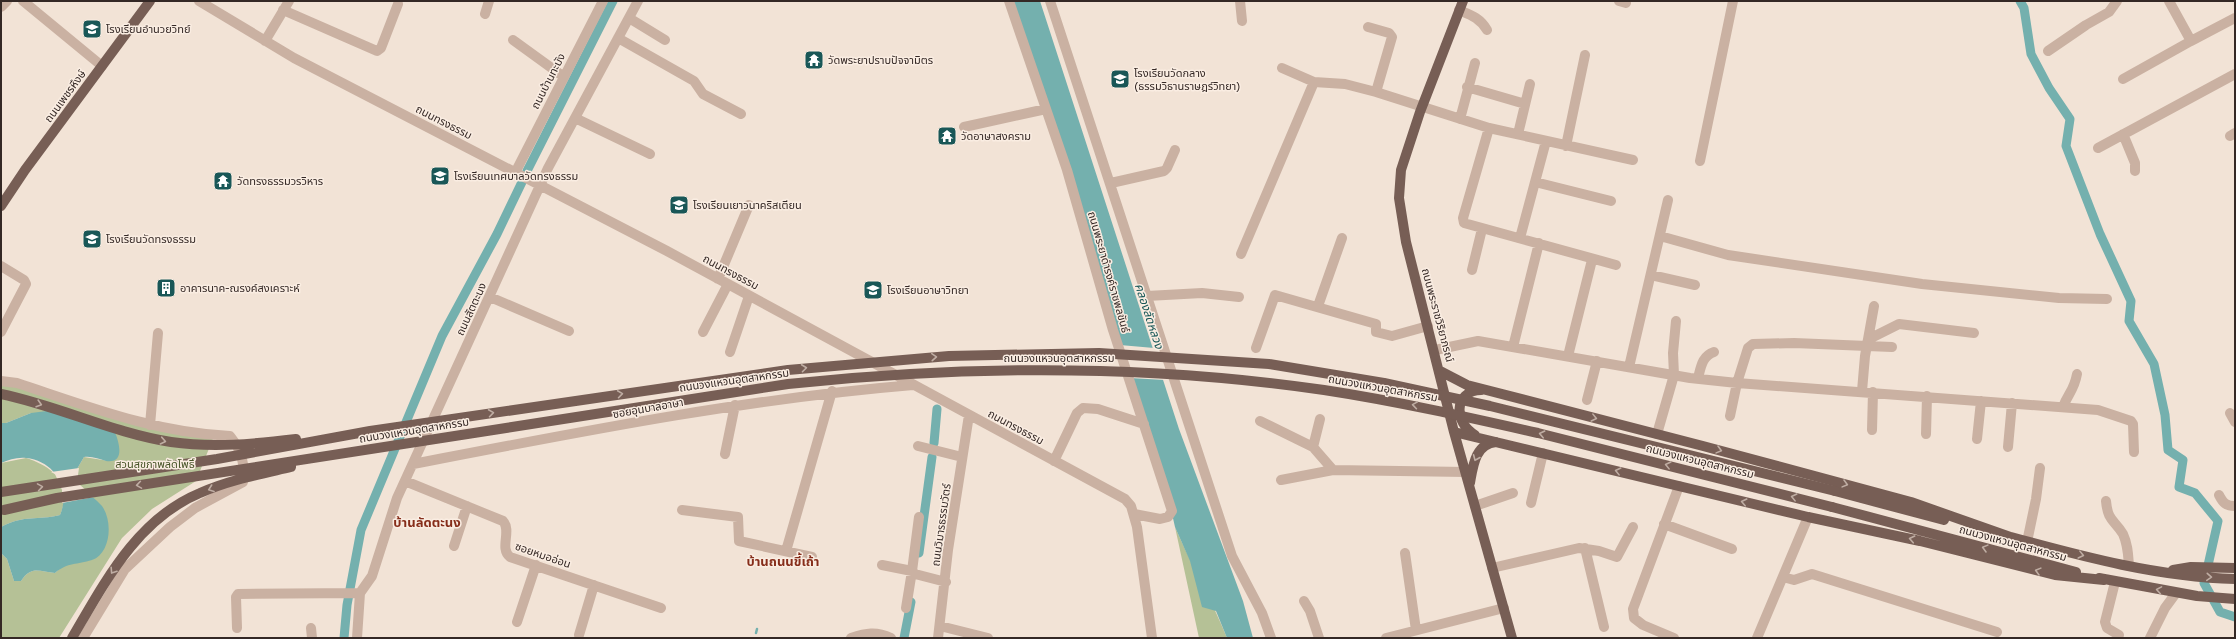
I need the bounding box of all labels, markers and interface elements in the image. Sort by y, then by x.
school or university icon: โรงเรียนอำนวยวิทย์ [81,18,103,40]
place label: โรงเรียนอำนวยวิทย์ [106,22,191,35]
temple icon: วัดพระยาปราบปัจจามิตร [803,49,825,71]
street label: ถนนบ้านทะมัง [528,51,567,111]
place label: วัดพระยาปราบปัจจามิตร [828,53,933,66]
place label: โรงเรียนวัดกลาง (ธรรมวิธานราษฎร์วิทยา) [1134,66,1240,92]
street label: ถนนเพชรหึงษ์ [41,67,88,124]
school or university icon: โรงเรียนวัดกลาง (ธรรมวิธานราษฎร์วิทยา) [1109,68,1131,90]
street label: ถนนทรงธรรม [414,102,475,141]
temple icon: วัดอาษาสงคราม [936,125,958,147]
place label: วัดอาษาสงคราม [961,129,1031,142]
school or university icon: โรงเรียนเทศบาลวัดทรงธรรม [429,165,451,187]
place label: โรงเรียนเทศบาลวัดทรงธรรม [454,169,578,182]
temple icon: วัดทรงธรรมวรวิหาร [212,170,234,192]
place label: วัดทรงธรรมวรวิหาร [237,174,323,187]
school or university icon: โรงเรียนเยาวนาคริสเตียน [668,194,690,216]
place label: โรงเรียนเยาวนาคริสเตียน [693,198,802,211]
street label: ถนนพระยาดำรงค์ราชพลขันธ์ [1086,210,1133,334]
school or university icon: โรงเรียนวัดทรงธรรม [81,228,103,250]
place label: โรงเรียนวัดทรงธรรม [106,232,196,245]
street label: ถนนทรงธรรม [701,251,761,292]
street label: ถนนพระราชวิริยาภรณ์ [1420,267,1457,363]
building icon: อาคารนาค-ณรงค์สงเคราะห์ [155,277,177,299]
school or university icon: โรงเรียนอาษาวิทยา [862,279,884,301]
street label: ถนนสัตตะนง [453,280,488,337]
place label: อาคารนาค-ณรงค์สงเคราะห์ [180,281,300,294]
water label: คลองลัดหลวง [1132,281,1167,351]
place label: โรงเรียนอาษาวิทยา [887,283,969,296]
street label: ถนนวงแหวนอุตสาหกรรม [1004,351,1114,365]
one-way arrow [931,353,937,362]
one-way arrow [801,364,807,373]
street label: ถนนวงแหวนอุตสาหกรรม [678,365,790,395]
street label: ถนนวงแหวนอุตสาหกรรม [1327,371,1439,405]
one-way arrow [617,390,623,399]
street label: ซอยอุนบาลอาษา [611,395,685,421]
one-way arrow [35,399,42,408]
one-way arrow [1412,402,1419,410]
street label: ถนนทรงธรรม [986,406,1046,447]
one-way arrow [488,409,494,418]
one-way arrow [1590,413,1597,421]
street label: ถนนวงแหวนอุตสาหกรรม [358,414,470,446]
one-way arrow [1539,431,1545,439]
one-way arrow [160,436,167,444]
street label: ถนนวงแหวนอุตสาหกรรม [1645,441,1755,481]
one-way arrow [1716,445,1723,454]
one-way arrow [1473,454,1481,461]
park label: สวนสุขภาพลัดโพธิ์ [115,457,195,471]
one-way arrow [1665,462,1672,470]
one-way arrow [1615,467,1622,476]
one-way arrow [1841,479,1848,488]
one-way arrow [136,480,142,489]
street label: ถนนวิมารธรรมวัตร์ [928,482,953,567]
one-way arrow [37,484,43,492]
one-way arrow [208,484,215,492]
one-way arrow [1791,493,1798,502]
one-way arrow [1741,498,1747,506]
district label: บ้านลัดตะนง [393,514,461,530]
street label: ถนนวงแหวนอุตสาหกรรม [1958,522,2068,564]
one-way arrow [1909,536,1915,544]
street label: ซอยหมออ่อน [514,539,573,570]
one-way arrow [1982,544,1989,552]
one-way arrow [2078,551,2085,559]
district label: บ้านถนนขี้เถ้า [746,552,820,569]
one-way arrow [111,566,118,573]
one-way arrow [2035,567,2042,576]
one-way arrow [2206,573,2212,582]
one-way arrow [2156,586,2162,594]

